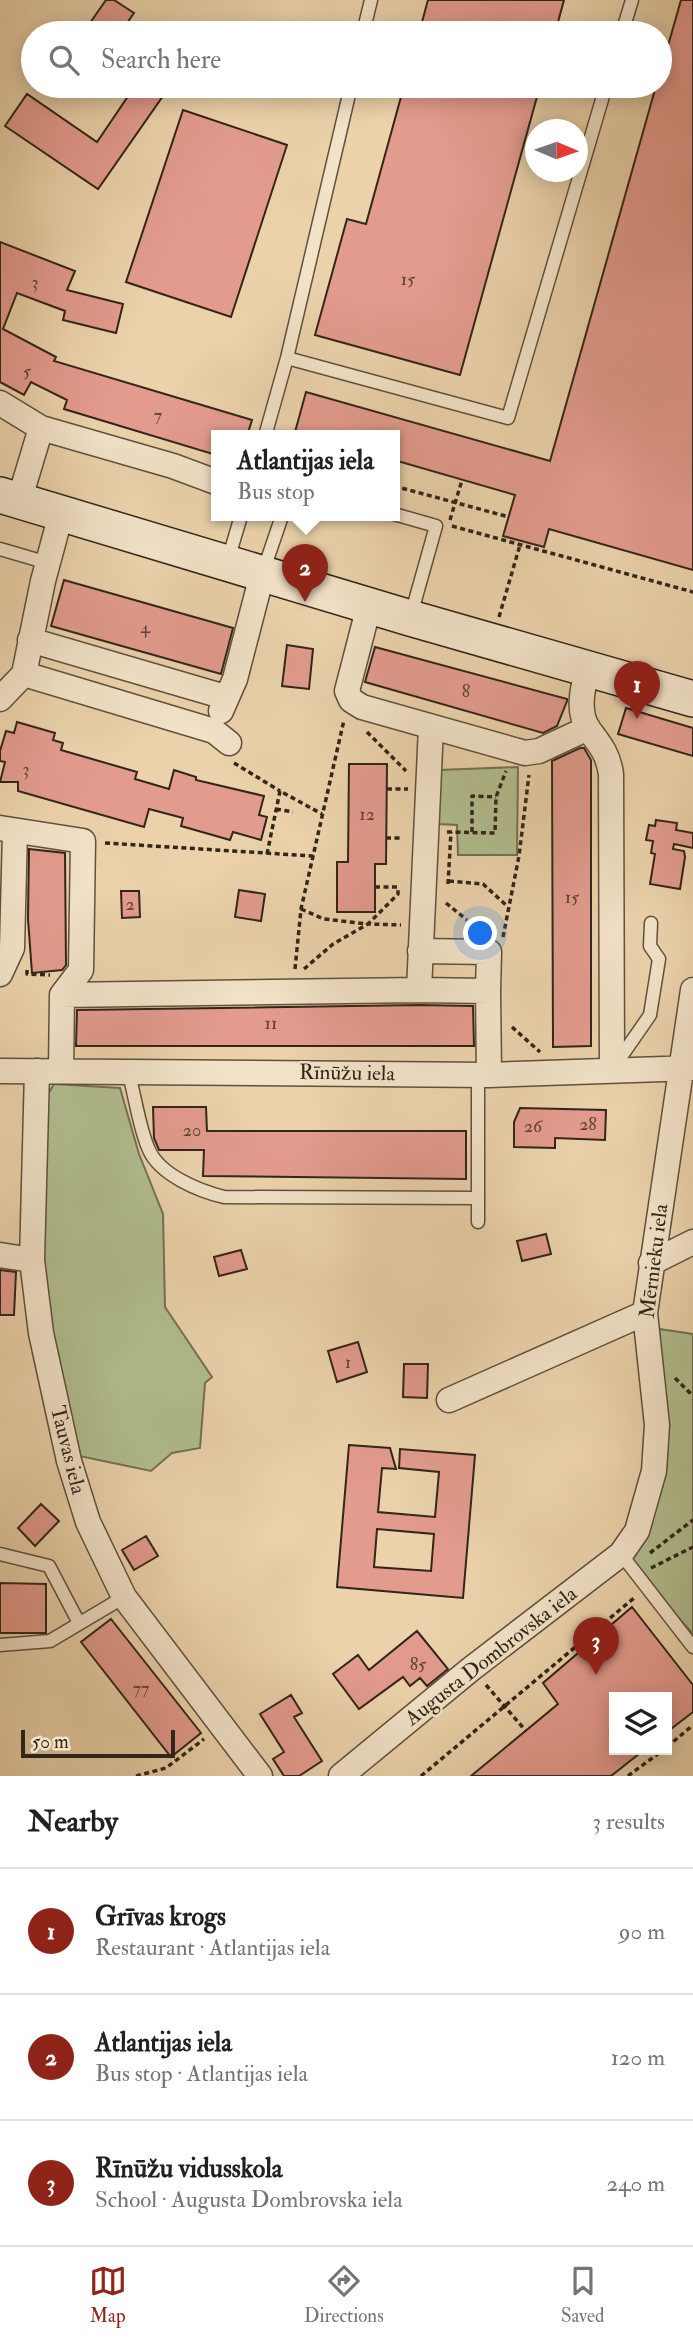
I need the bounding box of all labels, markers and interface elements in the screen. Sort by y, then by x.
search box [21,21,672,98]
icon: search [45,41,83,79]
text: Search here [101,44,221,76]
north arrow [525,119,588,182]
house number: 15 [401,268,415,291]
house number: 3 [32,271,38,294]
house number: 5 [23,360,31,383]
house number: 7 [154,404,162,427]
popup [211,430,400,521]
text: Atlantijas iela [237,445,374,477]
text: Bus stop [237,477,315,506]
pin: 2 [282,544,328,602]
house number: 4 [140,616,151,639]
pin: 1 [614,661,660,719]
house number: 8 [462,680,470,703]
house number: 3 [23,758,29,781]
house number: 12 [359,803,375,826]
house number: 15 [565,886,579,909]
house number: 2 [125,893,135,916]
your location [463,916,497,950]
house number: 11 [265,1012,277,1035]
street label: Rīnūžu iela [299,1059,396,1087]
house number: 28 [579,1113,597,1136]
house number: 26 [524,1115,543,1138]
house number: 20 [183,1119,201,1142]
street label: Mērnieku iela [634,1202,674,1320]
house number: 1 [345,1351,351,1374]
street label: Tauvas iela [44,1403,92,1497]
street label: Augusta Dombrovska iela [399,1580,583,1732]
pin: 3 [573,1617,619,1675]
house number: 85 [410,1653,426,1676]
house number: 77 [133,1677,149,1700]
map controls [609,1692,672,1755]
button: layers [609,1692,672,1755]
scale bar [21,1727,175,1759]
text: 50 m [32,1730,69,1754]
text: Nearby [28,1803,118,1840]
text: 3 results [592,1807,665,1836]
text: Grīvas krogs [95,1901,226,1933]
text: 1 [47,1917,55,1946]
text: 90 m [619,1917,665,1946]
text: Restaurant · Atlantijas iela [95,1933,330,1962]
text: Atlantijas iela [95,2027,232,2059]
text: 2 [45,2043,57,2072]
text: 120 m [611,2043,665,2072]
text: Bus stop · Atlantijas iela [95,2059,308,2088]
text: Rīnūžu vidusskola [95,2153,283,2185]
text: 3 [47,2169,55,2198]
text: 240 m [606,2169,665,2198]
text: School · Augusta Dombrovska iela [95,2185,403,2214]
tab: Map [89,2262,127,2328]
tab: Directions [304,2262,384,2328]
tab: Saved [561,2262,604,2328]

